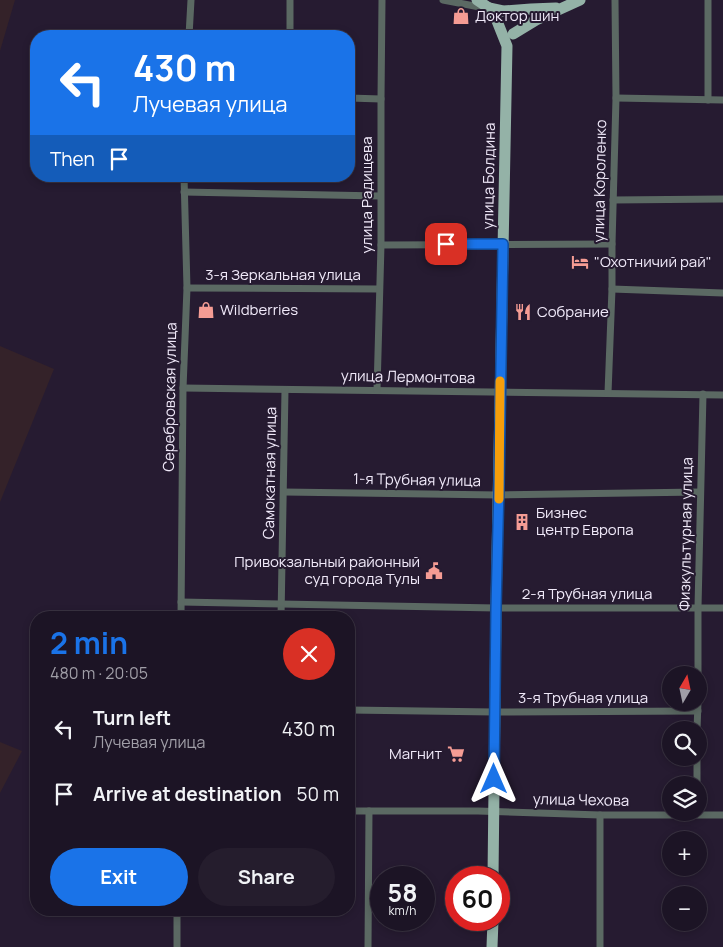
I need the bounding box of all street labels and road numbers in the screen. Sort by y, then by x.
street label: улица Короленко [588,119,611,243]
street label: улица Болдина [477,122,500,229]
street label: улица Радищева [356,137,377,253]
street label: 3-я Зеркальная улица [205,264,361,285]
street label: Серебровская улица [158,322,181,472]
street label: улица Лермонтова [341,365,475,388]
street label: Самокатная улица [258,407,281,539]
street label: Физкультурная улица [674,457,697,611]
street label: 1-я Трубная улица [353,468,481,491]
street label: 2-я Трубная улица [522,583,652,604]
street label: 3-я Трубная улица [518,687,648,708]
street label: улица Чехова [533,788,629,811]

